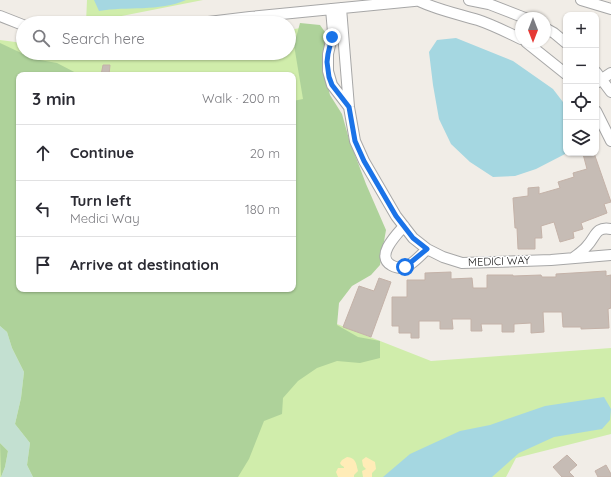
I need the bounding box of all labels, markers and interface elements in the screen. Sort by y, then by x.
north arrow [515,12,551,48]
map controls [563,12,599,156]
button: + [563,12,599,48]
search box [16,16,296,60]
icon: search [30,27,52,49]
route end [323,28,341,46]
text: Search here [62,29,145,48]
button: − [563,48,599,84]
button: locate [563,84,599,120]
text: 3 min [32,88,76,109]
text: Walk · 200 m [202,90,280,106]
button: layers [563,120,599,156]
icon: ahead [32,142,54,164]
text: Continue [70,143,134,162]
text: 20 m [250,145,280,161]
text: Turn left [70,191,132,210]
icon: left [32,198,54,220]
text: 180 m [245,201,280,217]
text: Medici Way [70,210,140,226]
street label: MEDICI WAY [468,253,530,269]
icon: arrive [32,254,54,276]
text: Arrive at destination [70,255,219,274]
route start [396,258,414,276]

